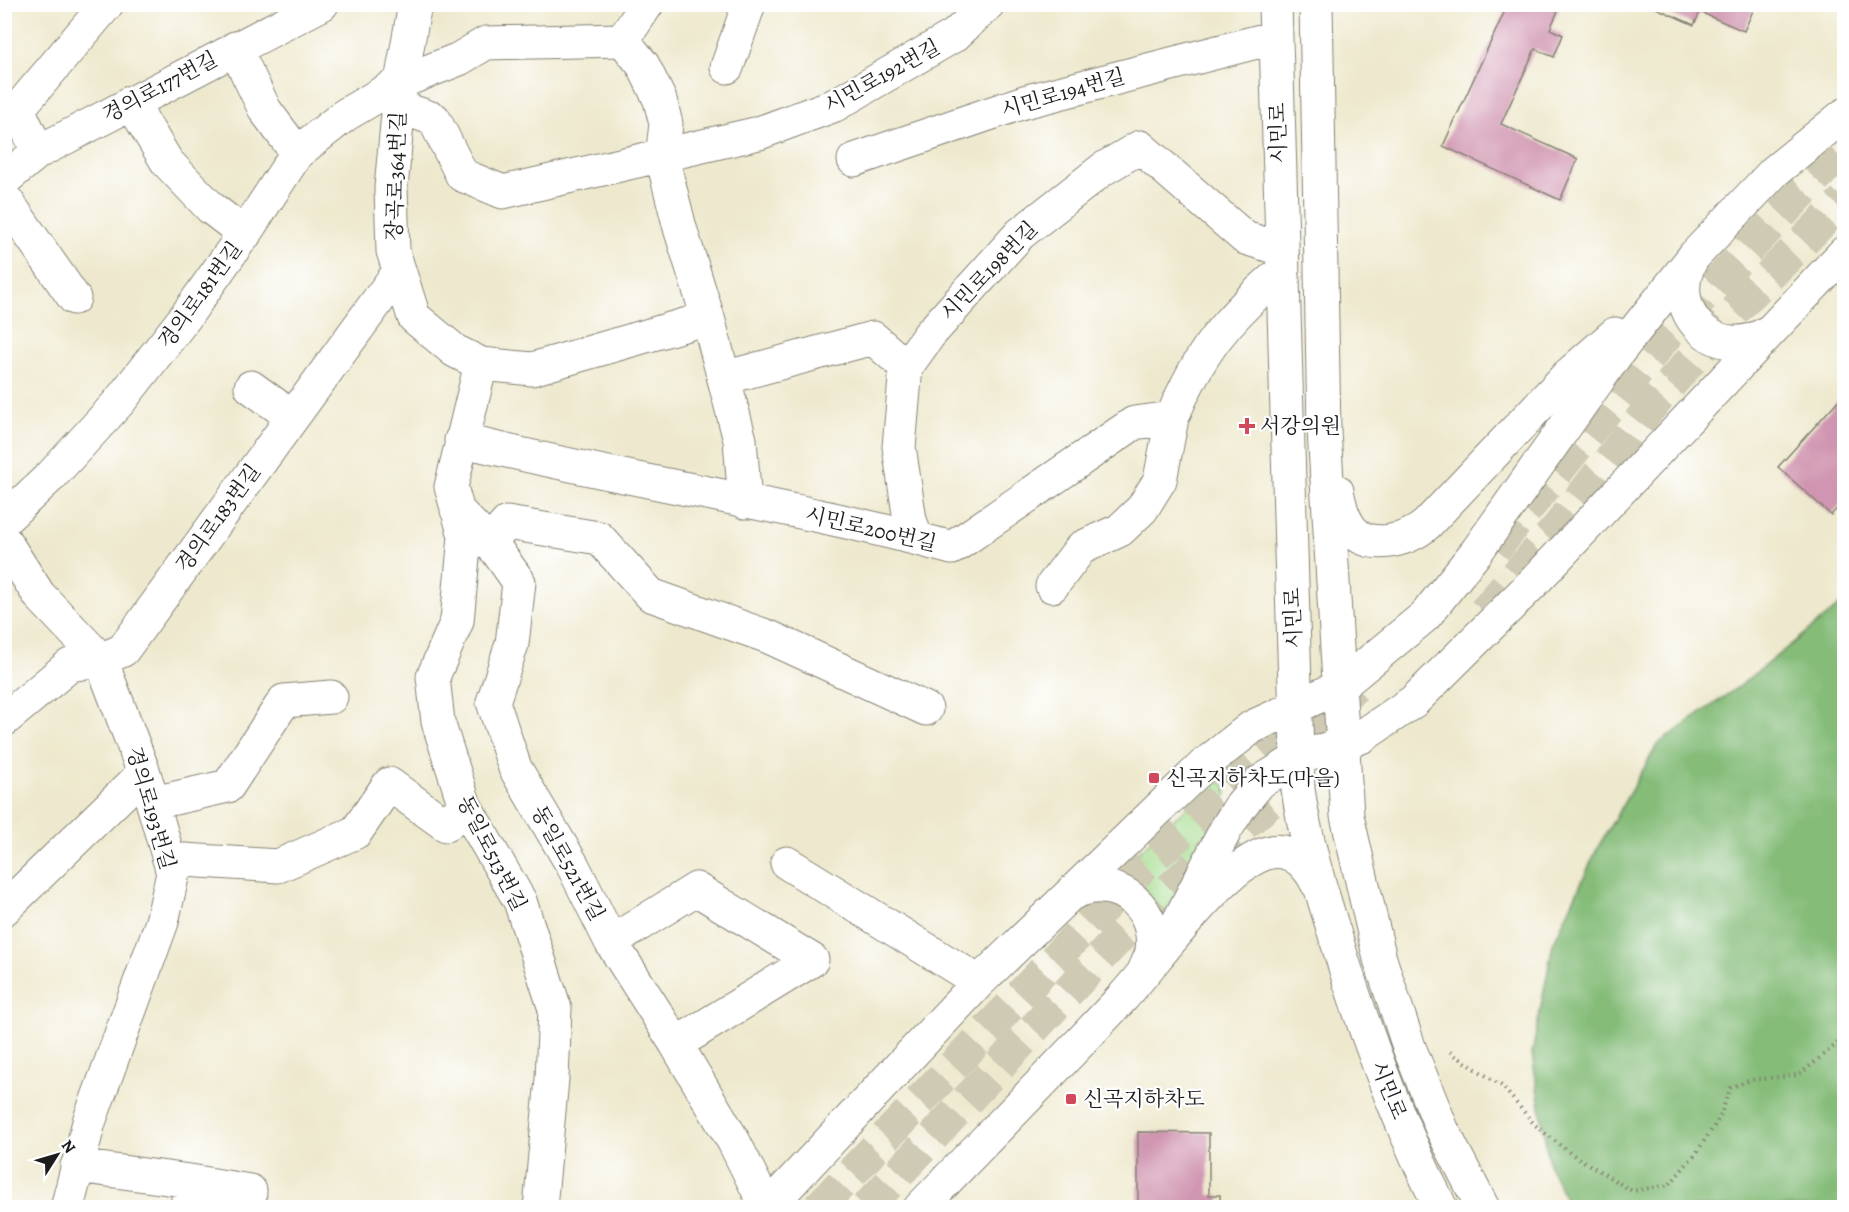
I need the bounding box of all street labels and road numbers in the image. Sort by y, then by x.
street label: 시민로192번길 [819,33,945,119]
street label: 경의로177번길 [98,45,222,129]
street label: 시민로194번길 [998,62,1128,124]
street label: 시민로 [1263,102,1293,164]
street label: 장곡로364번길 [380,111,412,241]
street label: 시민로198번길 [934,215,1044,327]
street label: 경의로181번길 [152,236,248,354]
street label: 경의로183번길 [169,458,267,578]
street label: 시민로200번길 [803,500,939,558]
street label: 시민로 [1278,587,1308,649]
street label: 경의로193번길 [120,743,182,873]
street label: 동일로513번길 [451,790,533,916]
street label: 동일로521번길 [525,800,611,926]
street label: 시민로 [1365,1057,1413,1123]

